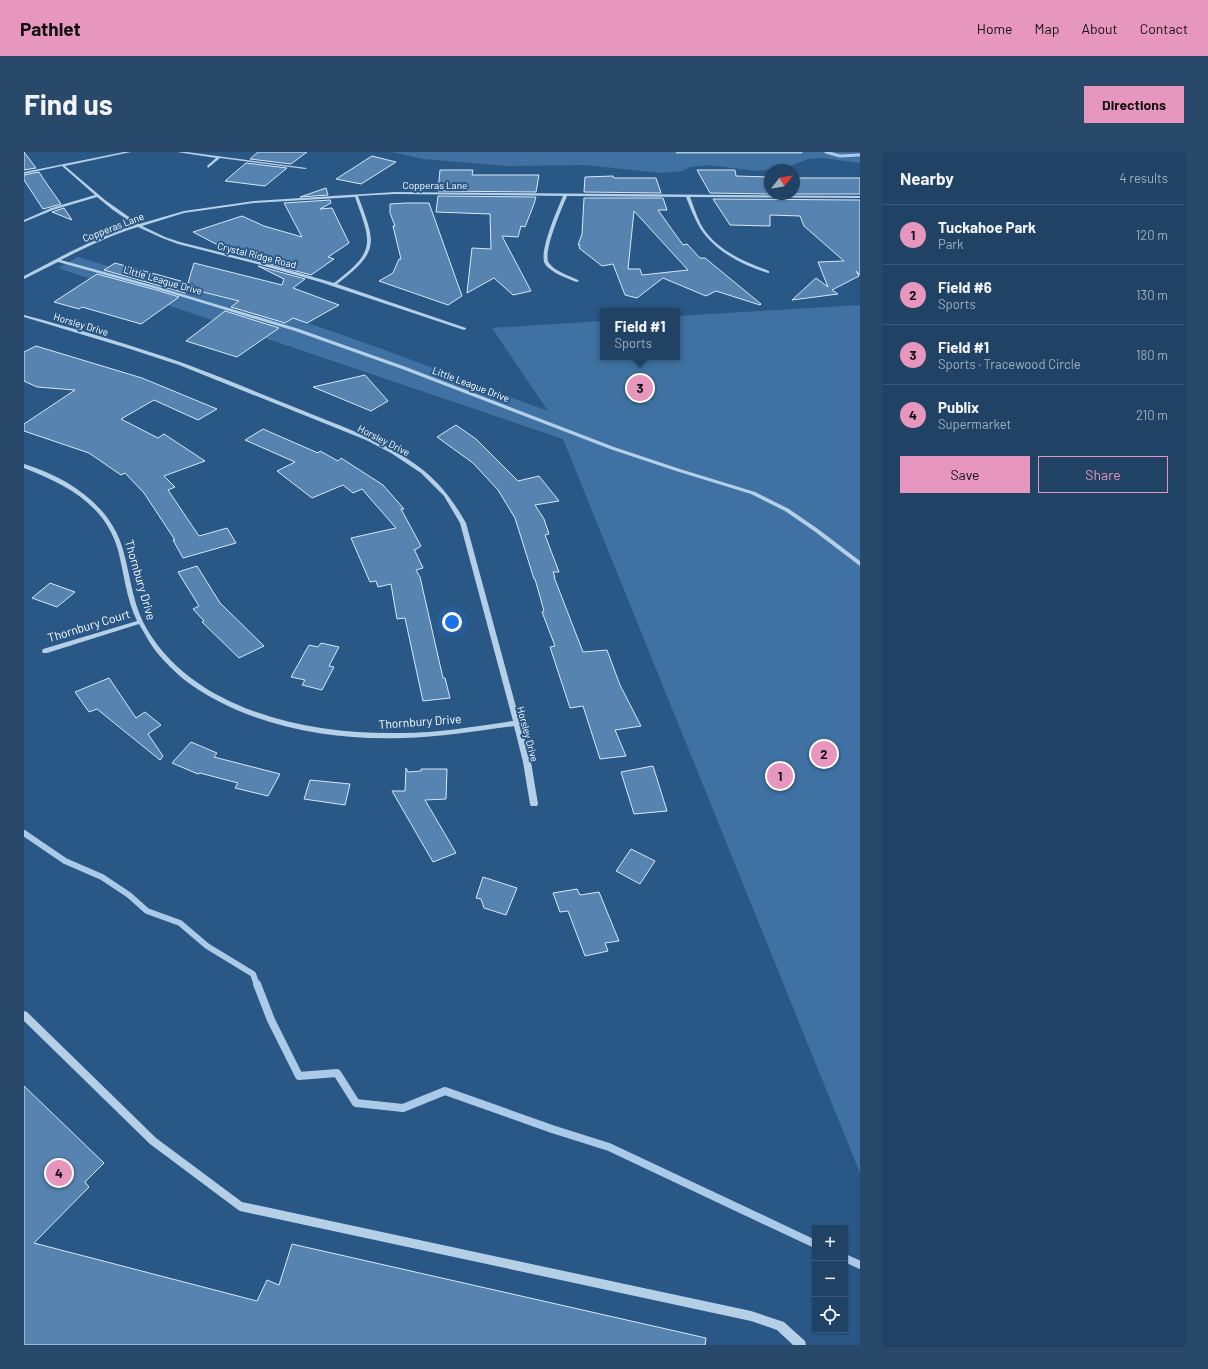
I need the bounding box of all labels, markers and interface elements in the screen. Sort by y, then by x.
text: Pathlet [20,17,81,40]
text: Home [977,20,1013,37]
text: Map [1035,20,1059,37]
text: About [1081,20,1118,37]
text: Contact [1140,20,1188,37]
button: Directions [1084,86,1184,123]
text: Find us [24,87,113,121]
north arrow [764,164,800,200]
text: Nearby [900,168,954,188]
text: 4 results [1120,170,1168,186]
street label: Copperas Lane [403,179,467,191]
street label: Copperas Lane [81,210,145,244]
text: Tuckahoe Park [938,218,1036,236]
text: 1 [911,227,915,243]
text: 120 m [1136,227,1168,243]
text: Park [938,236,964,252]
street label: Crystal Ridge Road [216,239,298,271]
street label: Little League Drive [122,263,204,297]
text: Field #6 [938,278,992,296]
text: 2 [909,287,917,303]
text: 130 m [1136,287,1168,303]
text: Sports [938,296,976,312]
popup [600,308,680,360]
street label: Horsley Drive [52,310,110,338]
text: Field #1 [614,317,666,335]
text: Sports [614,335,652,351]
text: Field #1 [938,338,989,356]
text: 3 [909,347,917,363]
text: 180 m [1136,347,1168,363]
text: Sports · Tracewood Circle [938,356,1081,372]
street label: Little League Drive [431,364,511,404]
pin: 3 [627,373,653,403]
text: Publix [938,398,979,416]
text: 4 [909,407,917,423]
text: 210 m [1136,407,1168,423]
text: Supermarket [938,416,1011,432]
street label: Horsley Drive [356,422,412,458]
button: Save [900,456,1030,493]
button: Share [1038,456,1168,493]
street label: Thornbury Drive [123,538,159,622]
street label: Thornbury Court [46,606,132,644]
your location [442,612,462,632]
street label: Horsley Drive [515,705,541,763]
street label: Thornbury Drive [378,711,462,731]
pin: 2 [811,739,837,769]
pin: 1 [767,761,793,791]
pin: 4 [46,1158,72,1188]
map controls [812,1225,848,1333]
button: + [812,1225,848,1261]
button: − [812,1261,848,1297]
button: locate [812,1297,848,1333]

